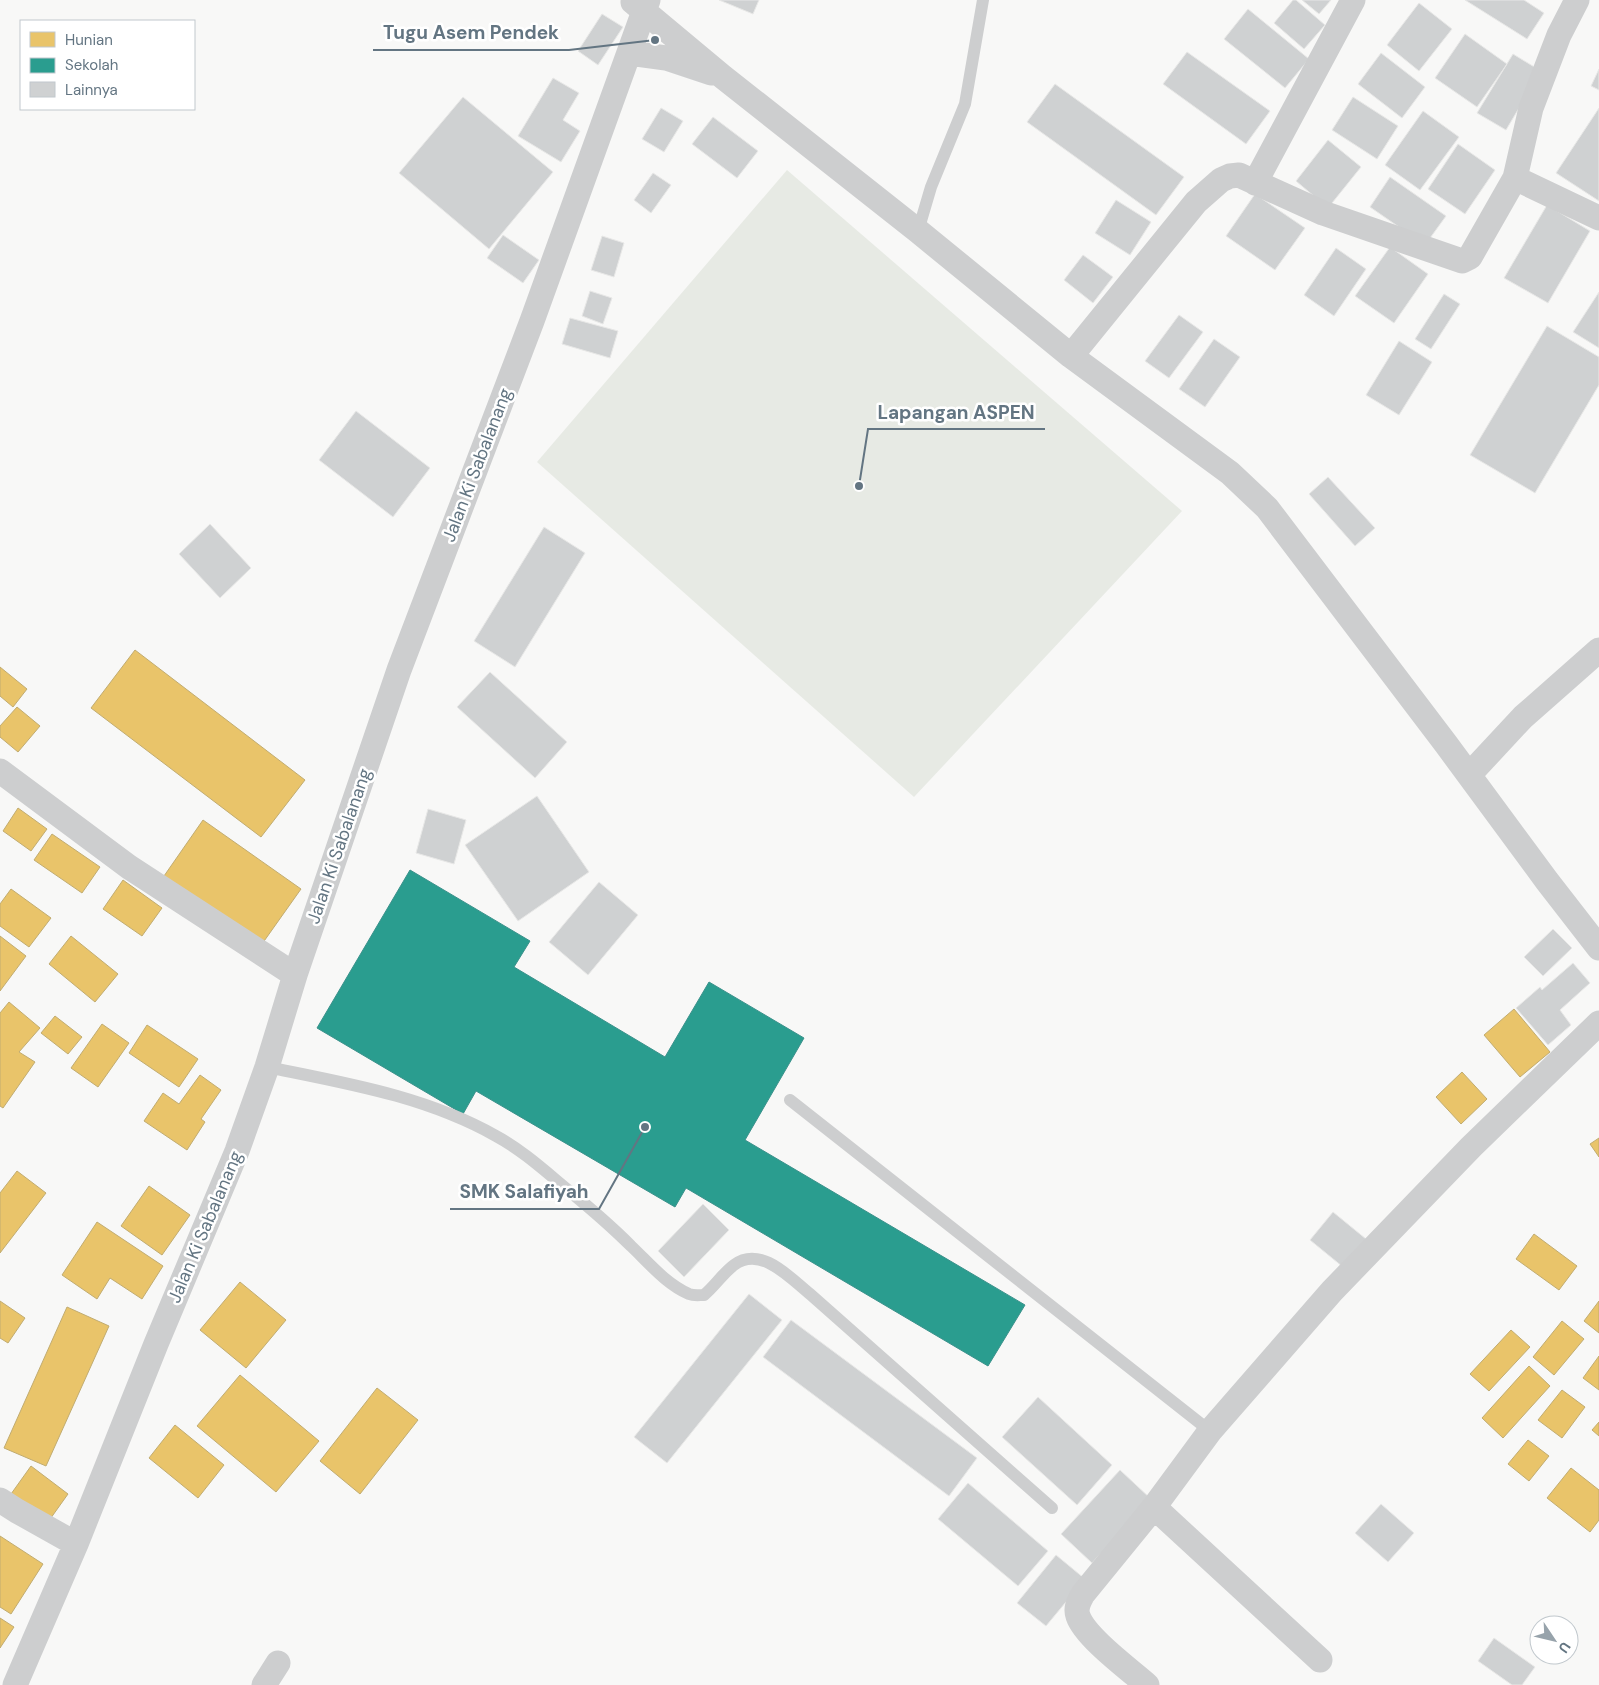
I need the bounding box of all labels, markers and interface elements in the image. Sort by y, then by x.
callout: Tugu Asem Pendek [373,16,569,50]
legend [20,20,195,110]
text: Tugu Asem Pendek [383,20,559,45]
text: Hunian [65,30,113,50]
text: Sekolah [65,55,118,75]
text: Lainnya [65,80,118,100]
street label: Jalan Ki Sabalanang [437,385,517,545]
callout: Lapangan ASPEN [868,395,1045,429]
text: Lapangan ASPEN [877,400,1035,425]
street label: Jalan Ki Sabalanang [301,765,377,927]
street label: Jalan Ki Sabalanang [162,1147,248,1307]
callout: SMK Salafiyah [450,1175,599,1209]
text: SMK Salafiyah [459,1179,589,1204]
north arrow [1529,1615,1579,1665]
text: U [1555,1638,1575,1657]

